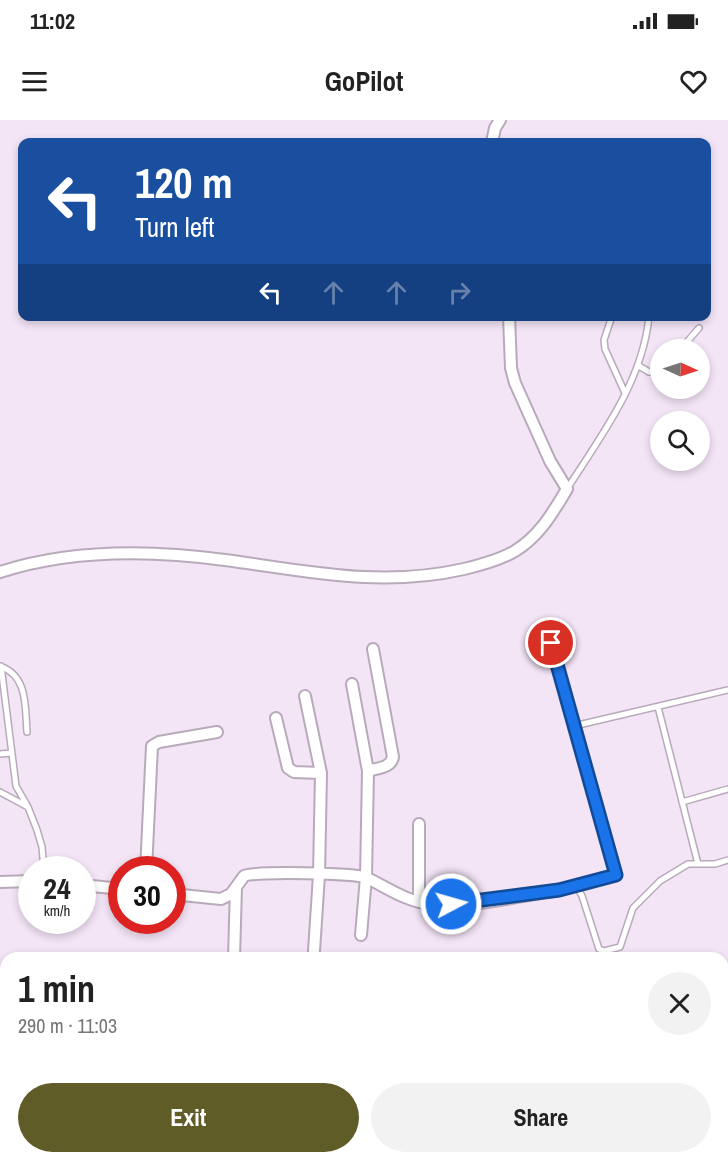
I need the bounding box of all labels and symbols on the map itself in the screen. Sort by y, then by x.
north arrow [650,339,710,399]
pin [525,617,576,668]
speed limit sign: 30 [108,856,186,934]
position arrow [419,872,483,936]

